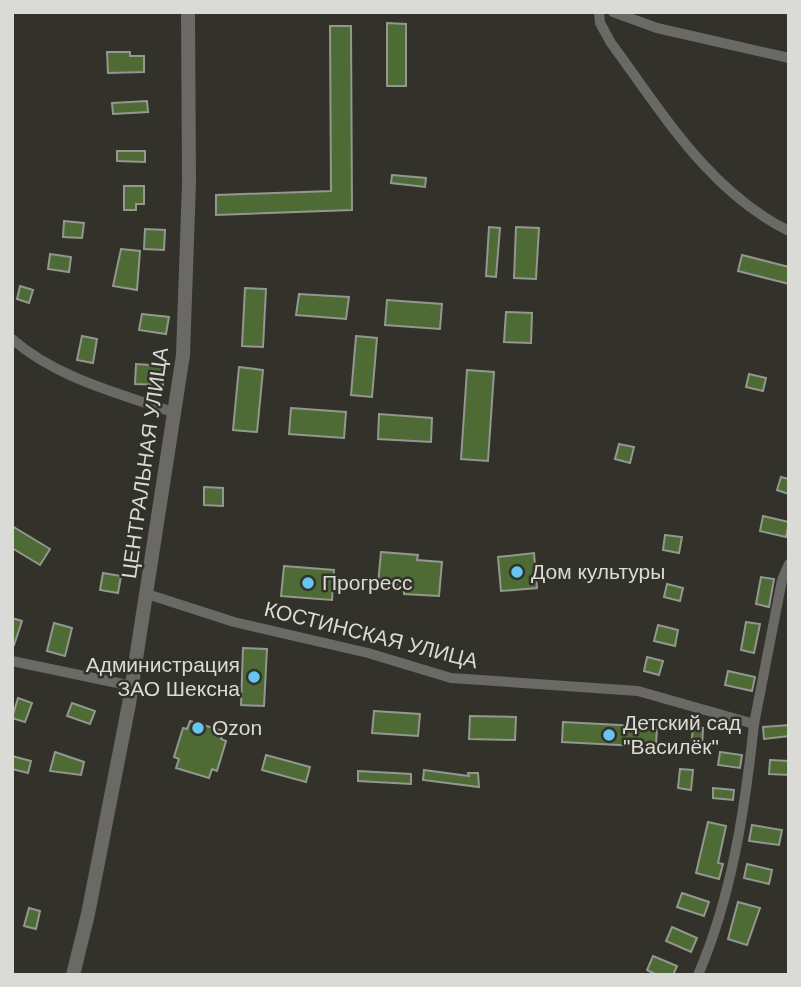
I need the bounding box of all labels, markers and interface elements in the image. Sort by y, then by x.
street label: ЦЕНТРАЛЬНАЯ УЛИЦА [117,346,172,580]
place label: Дом культуры [531,560,665,583]
marker: Дом культуры [509,564,525,580]
place label: Прогресс [322,571,412,594]
marker: Прогресс [300,575,316,591]
street label: КОСТИНСКАЯ УЛИЦА [262,597,480,672]
place label: Администрация ЗАО Шексна [86,653,240,700]
marker: Администрация ЗАО Шексна [246,669,262,685]
place label: Детский сад "Василёк" [623,711,741,758]
place label: Ozon [212,716,262,739]
marker: Ozon [190,720,206,736]
marker: Детский сад "Василёк" [601,727,617,743]

